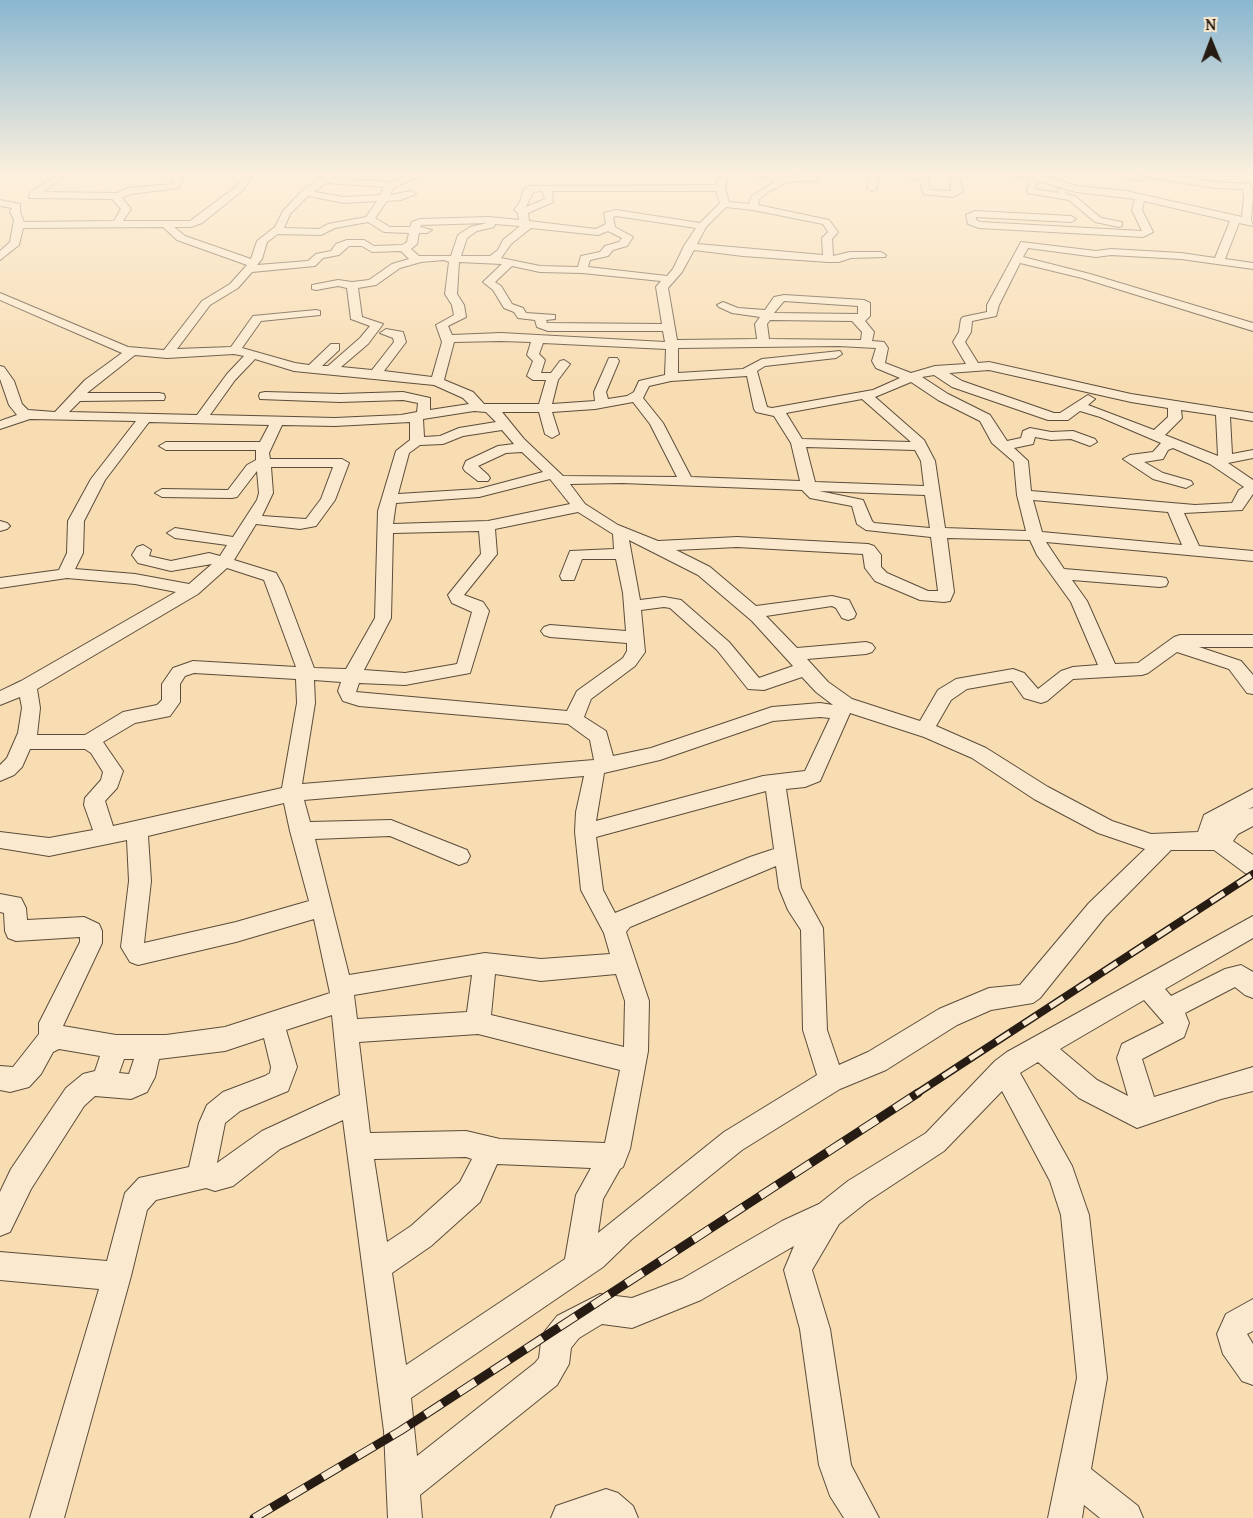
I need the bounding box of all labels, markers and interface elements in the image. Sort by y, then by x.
north arrow [1181,12,1241,72]
text: N [1205,12,1216,36]

